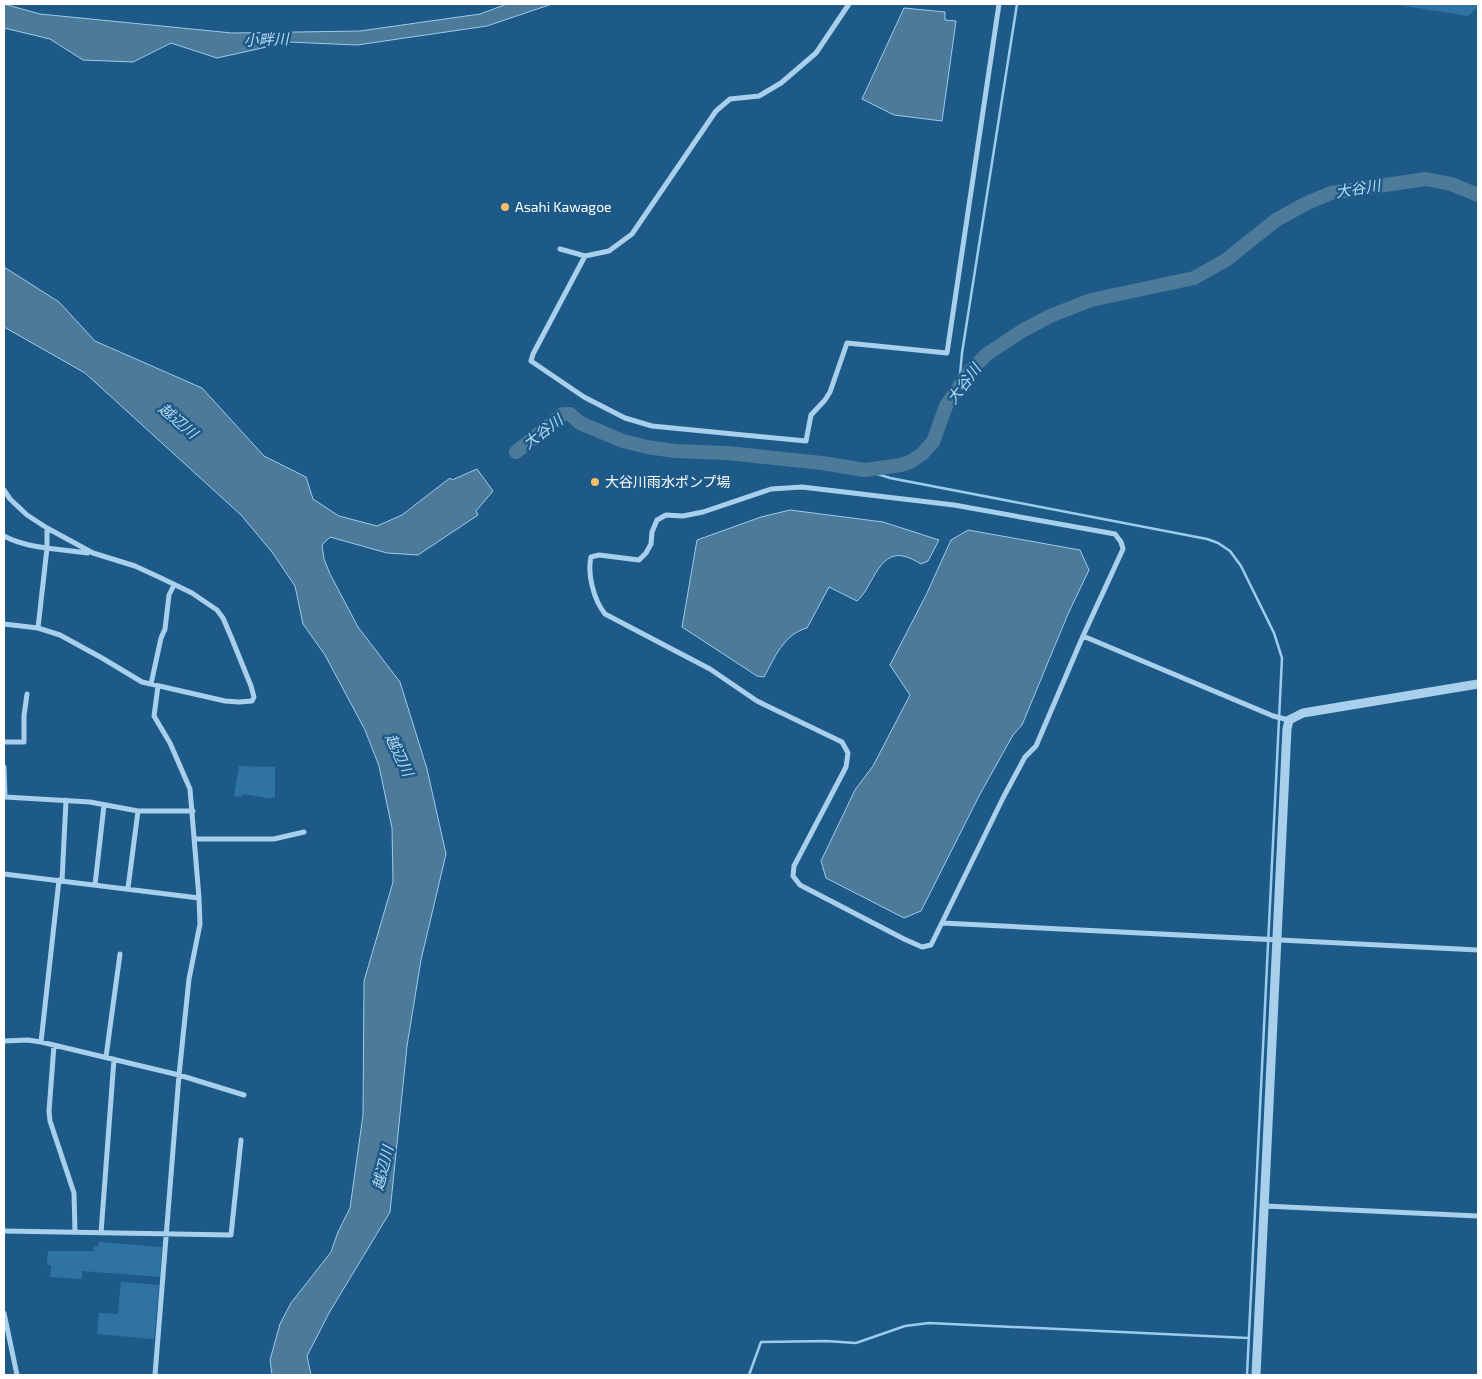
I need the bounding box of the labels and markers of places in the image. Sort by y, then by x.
place label: Asahi Kawagoe [515,198,612,215]
marker: Asahi Kawagoe [499,201,511,213]
place label: 大谷川雨水ポンプ場 [605,473,731,490]
marker: 大谷川雨水ポンプ場 [589,476,601,488]

